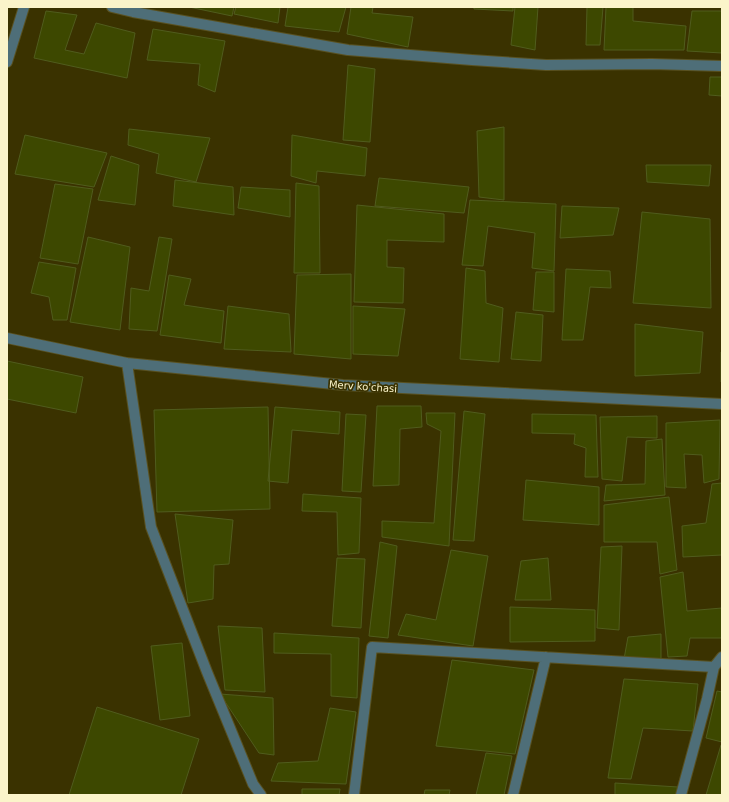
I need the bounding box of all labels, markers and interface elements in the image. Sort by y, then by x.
street label: Merv ko'chasi [329,379,397,394]

